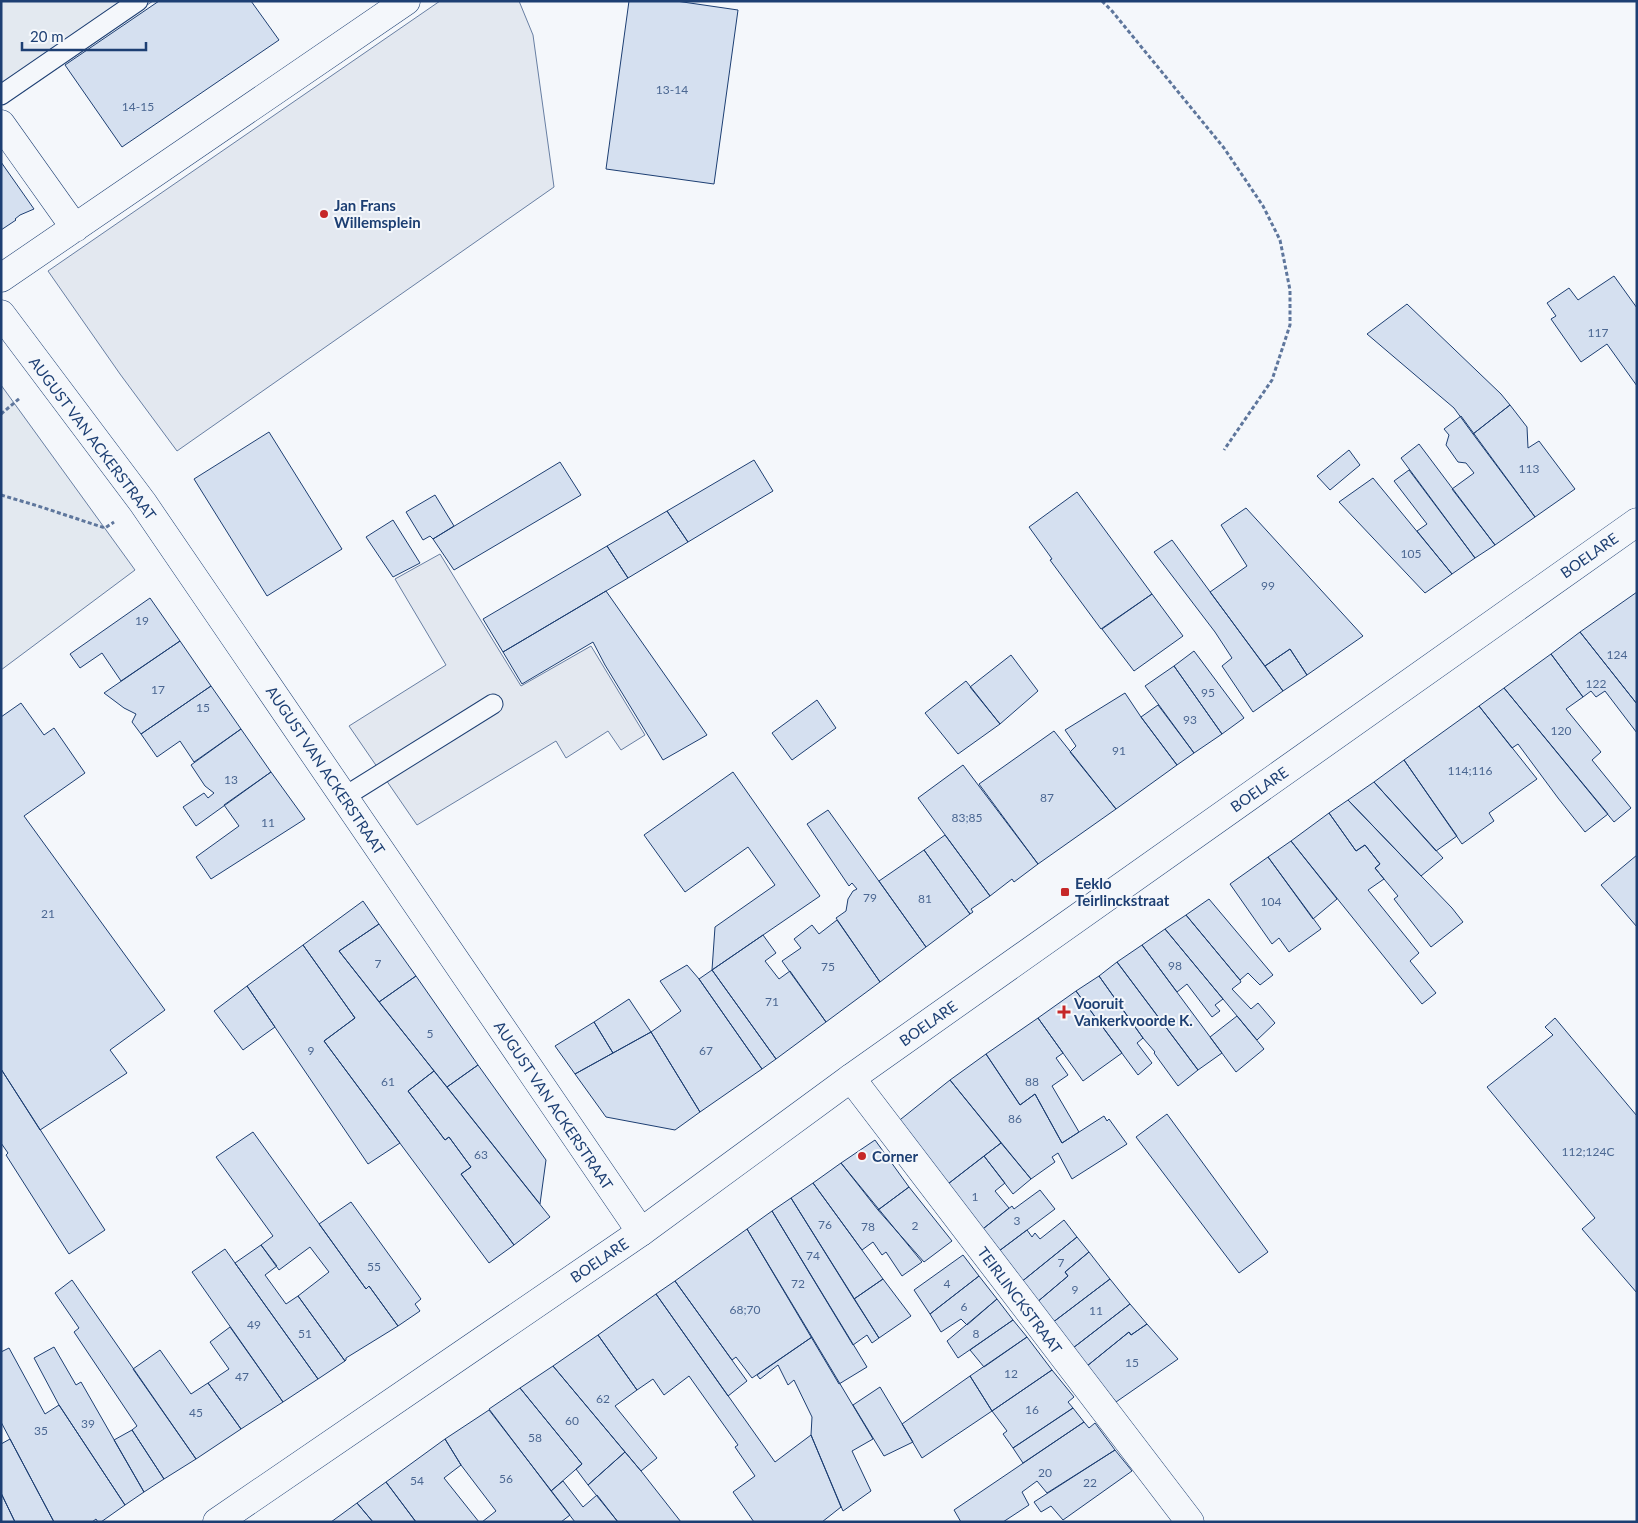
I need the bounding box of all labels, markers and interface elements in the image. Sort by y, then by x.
scale bar [22,20,146,52]
text: 20 m [30,27,64,45]
house number: 13-14 [656,82,688,97]
house number: 14-15 [122,99,154,114]
place label: Jan Frans Willemsplein [334,196,421,231]
marker: Jan Frans Willemsplein [318,208,330,220]
house number: 117 [1588,325,1608,340]
street label: AUGUST VAN ACKERSTRAAT [26,353,160,523]
house number: 113 [1519,461,1539,476]
street label: BOELARE [1557,529,1621,581]
house number: 105 [1401,546,1421,561]
house number: 99 [1261,578,1275,593]
house number: 19 [135,613,149,628]
house number: 124 [1607,647,1627,662]
house number: 122 [1586,676,1606,691]
house number: 17 [151,682,165,697]
street label: AUGUST VAN ACKERSTRAAT [263,682,389,858]
house number: 95 [1201,685,1215,700]
house number: 15 [196,700,210,715]
house number: 93 [1183,712,1197,727]
house number: 120 [1551,723,1571,738]
house number: 91 [1112,743,1126,758]
street label: BOELARE [1227,763,1291,815]
house number: 114;116 [1448,763,1492,778]
house number: 13 [224,772,238,787]
house number: 87 [1040,790,1054,805]
house number: 83;85 [952,810,983,825]
house number: 11 [261,815,275,830]
place label: Eeklo Teirlinckstraat [1075,874,1170,909]
marker: Eeklo Teirlinckstraat [1059,886,1071,898]
house number: 79 [863,890,877,905]
house number: 81 [918,891,932,906]
house number: 104 [1261,894,1281,909]
house number: 21 [41,906,55,921]
house number: 7 [375,956,382,971]
house number: 98 [1168,958,1182,973]
house number: 75 [821,959,835,974]
house number: 71 [765,994,779,1009]
place label: Vooruit Vankerkvoorde K. [1073,994,1193,1029]
street label: BOELARE [896,997,960,1049]
marker: Vooruit Vankerkvoorde K. [1058,1006,1070,1018]
street label: AUGUST VAN ACKERSTRAAT [491,1017,617,1193]
house number: 5 [427,1026,434,1041]
house number: 9 [308,1043,315,1058]
house number: 67 [699,1043,713,1058]
house number: 61 [381,1074,395,1089]
house number: 88 [1025,1074,1039,1089]
house number: 86 [1008,1111,1022,1126]
house number: 112;124C [1562,1144,1614,1159]
house number: 63 [474,1147,488,1162]
place label: Corner [872,1147,918,1165]
marker: Corner [856,1150,868,1162]
house number: 1 [972,1189,979,1204]
house number: 3 [1014,1213,1021,1228]
house number: 76 [818,1217,832,1232]
house number: 2 [912,1218,919,1233]
house number: 78 [861,1219,875,1234]
street label: BOELARE [566,1234,632,1286]
street label: TEIRLINCKSTRAAT [974,1243,1066,1357]
house number: 74 [806,1248,820,1263]
house number: 7 [1058,1255,1065,1270]
house number: 55 [367,1259,381,1274]
house number: 72 [791,1276,805,1291]
house number: 4 [944,1276,951,1291]
house number: 9 [1072,1282,1079,1297]
house number: 6 [961,1299,968,1314]
house number: 68;70 [730,1302,761,1317]
house number: 11 [1089,1303,1103,1318]
house number: 49 [247,1317,261,1332]
house number: 51 [298,1326,312,1341]
house number: 8 [973,1326,980,1341]
house number: 15 [1125,1355,1139,1370]
house number: 12 [1004,1366,1018,1381]
house number: 47 [235,1369,249,1384]
house number: 62 [596,1391,610,1406]
house number: 16 [1025,1402,1039,1417]
house number: 45 [189,1405,203,1420]
house number: 60 [565,1413,579,1428]
house number: 39 [81,1416,95,1431]
house number: 35 [34,1423,48,1438]
house number: 58 [528,1430,542,1445]
house number: 20 [1038,1465,1052,1480]
house number: 56 [499,1471,513,1486]
house number: 54 [410,1473,424,1488]
house number: 22 [1083,1475,1097,1490]

